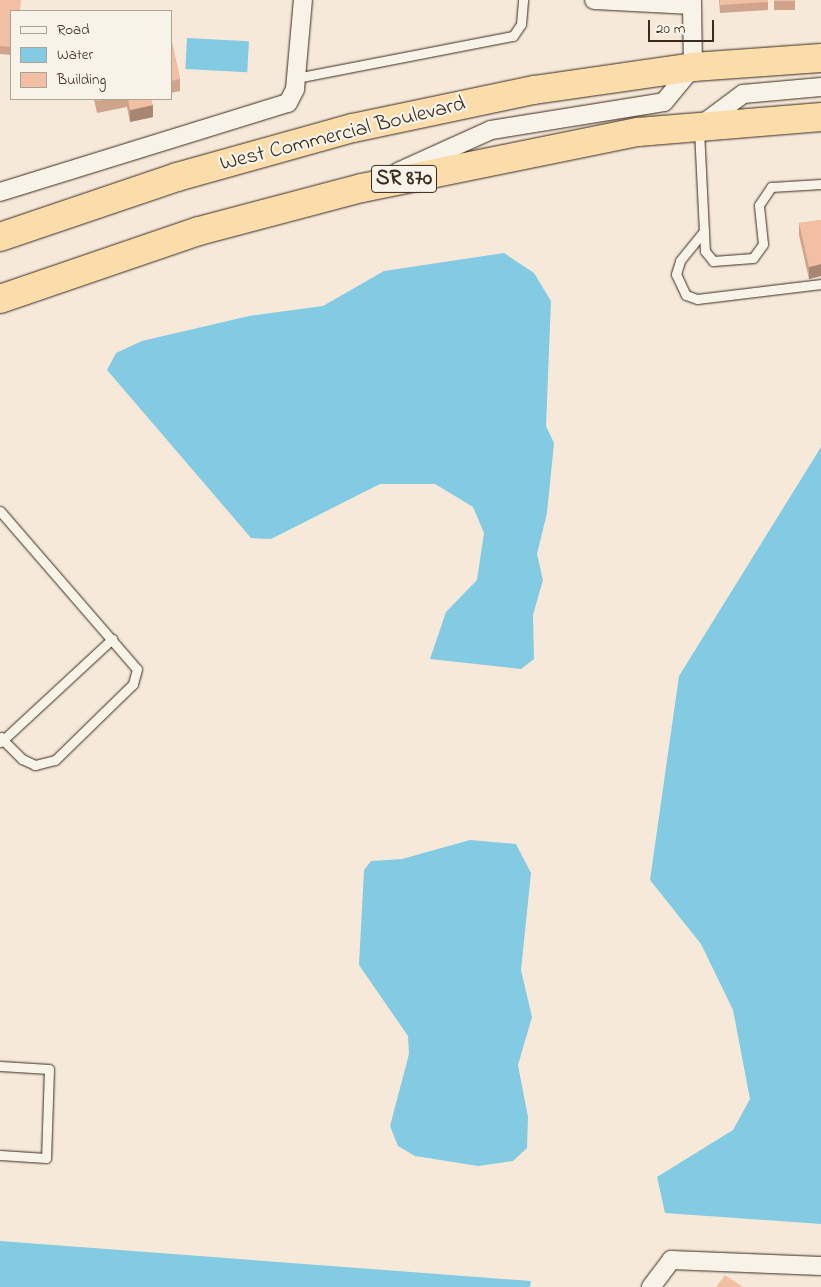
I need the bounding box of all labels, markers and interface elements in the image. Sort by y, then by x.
legend [10,10,172,100]
scale bar [651,10,717,42]
text: 20 m [656,18,685,40]
text: Road [57,19,90,41]
text: Water [57,44,93,66]
text: Building [57,69,106,91]
street label: West Commercial Boulevard [218,92,468,178]
road number: SR 870 [370,160,438,198]

